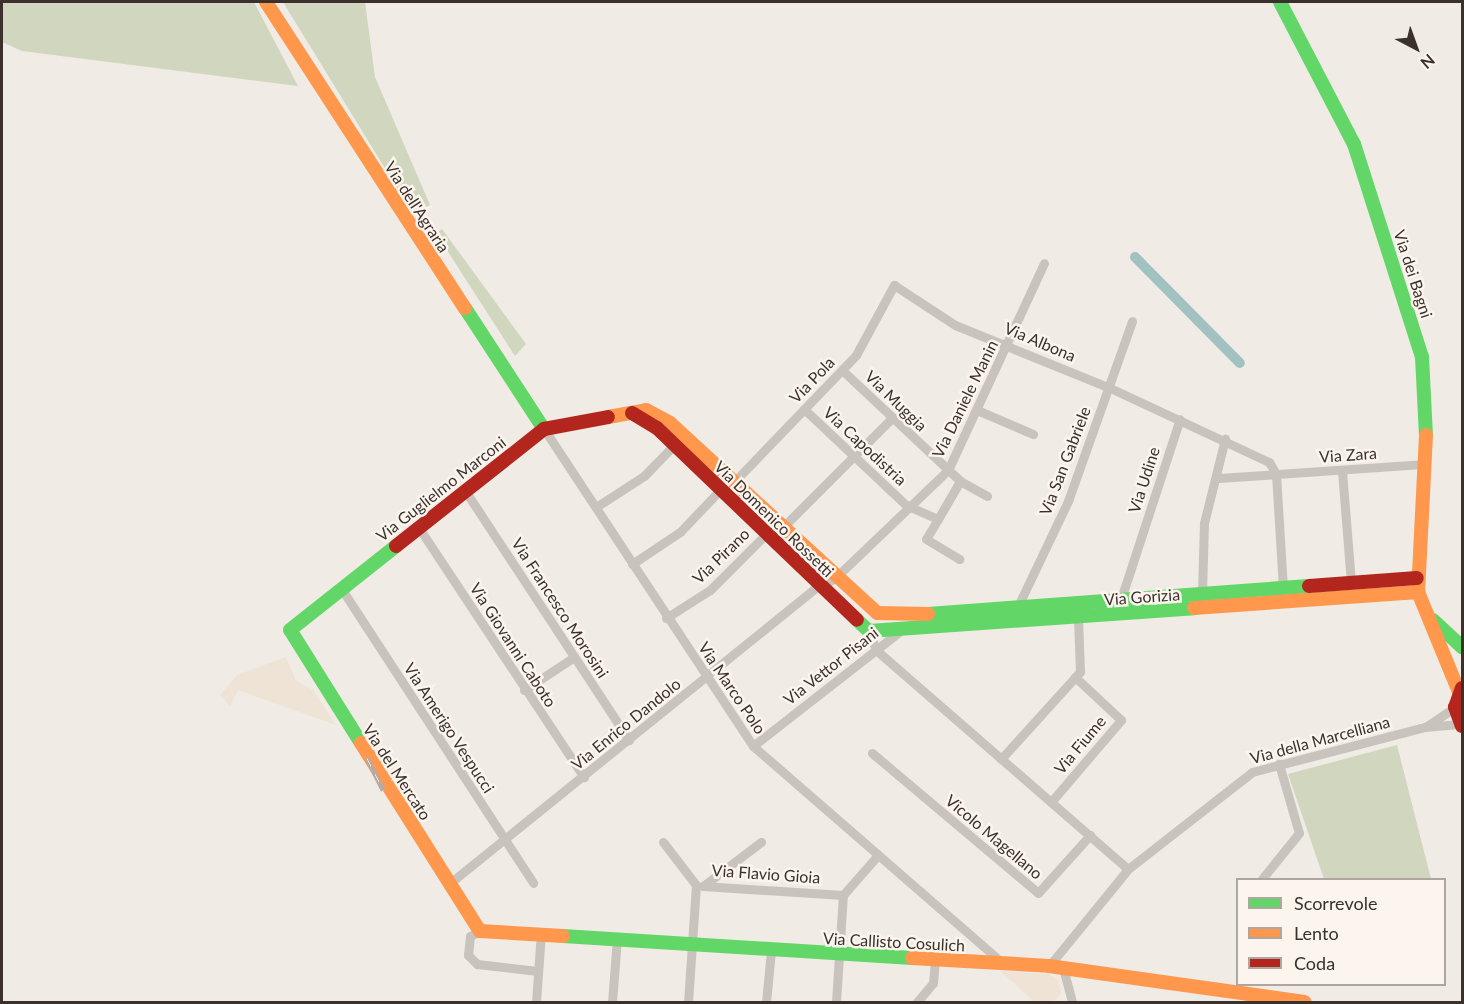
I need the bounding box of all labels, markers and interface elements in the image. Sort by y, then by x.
north arrow [1386,18,1446,78]
text: N [1417,51,1439,73]
street label: Via dell'Agraria [381,158,453,256]
street label: Via dei Bagni [1390,228,1436,320]
street label: Via Albona [1001,318,1079,366]
street label: Via Daniele Manin [928,337,1002,461]
street label: Via Pola [785,353,839,407]
street label: Via Muggia [861,367,931,435]
street label: Via Capodistria [820,403,910,489]
street label: Via San Gabriele [1035,404,1095,518]
street label: Via Guglielmo Marconi [372,432,510,546]
street label: Via Zara [1318,443,1378,467]
street label: Via Udine [1124,445,1164,515]
street label: Via Domenico Rossetti [710,457,838,581]
street label: Via Pirano [689,524,753,588]
street label: Via Francesco Morosini [508,534,612,682]
street label: Via Giovanni Caboto [466,579,560,711]
street label: Via Gorizia [1103,585,1181,609]
street label: Via Vettor Pisani [780,623,882,709]
street label: Via Marco Polo [694,638,770,738]
street label: Via Amerigo Vespucci [400,659,498,797]
street label: Via Enrico Dandolo [568,674,684,774]
street label: Via Fiume [1050,712,1110,778]
street label: Via della Marcelliana [1248,712,1392,768]
street label: Via del Mercato [359,720,435,824]
street label: Vicolo Magellano [942,791,1046,883]
street label: Via Flavio Gioia [711,861,821,887]
legend [1236,878,1446,986]
text: Scorrevole [1294,892,1377,914]
text: Lento [1294,922,1339,944]
street label: Via Callisto Cosulich [823,929,965,955]
text: Coda [1294,952,1335,974]

